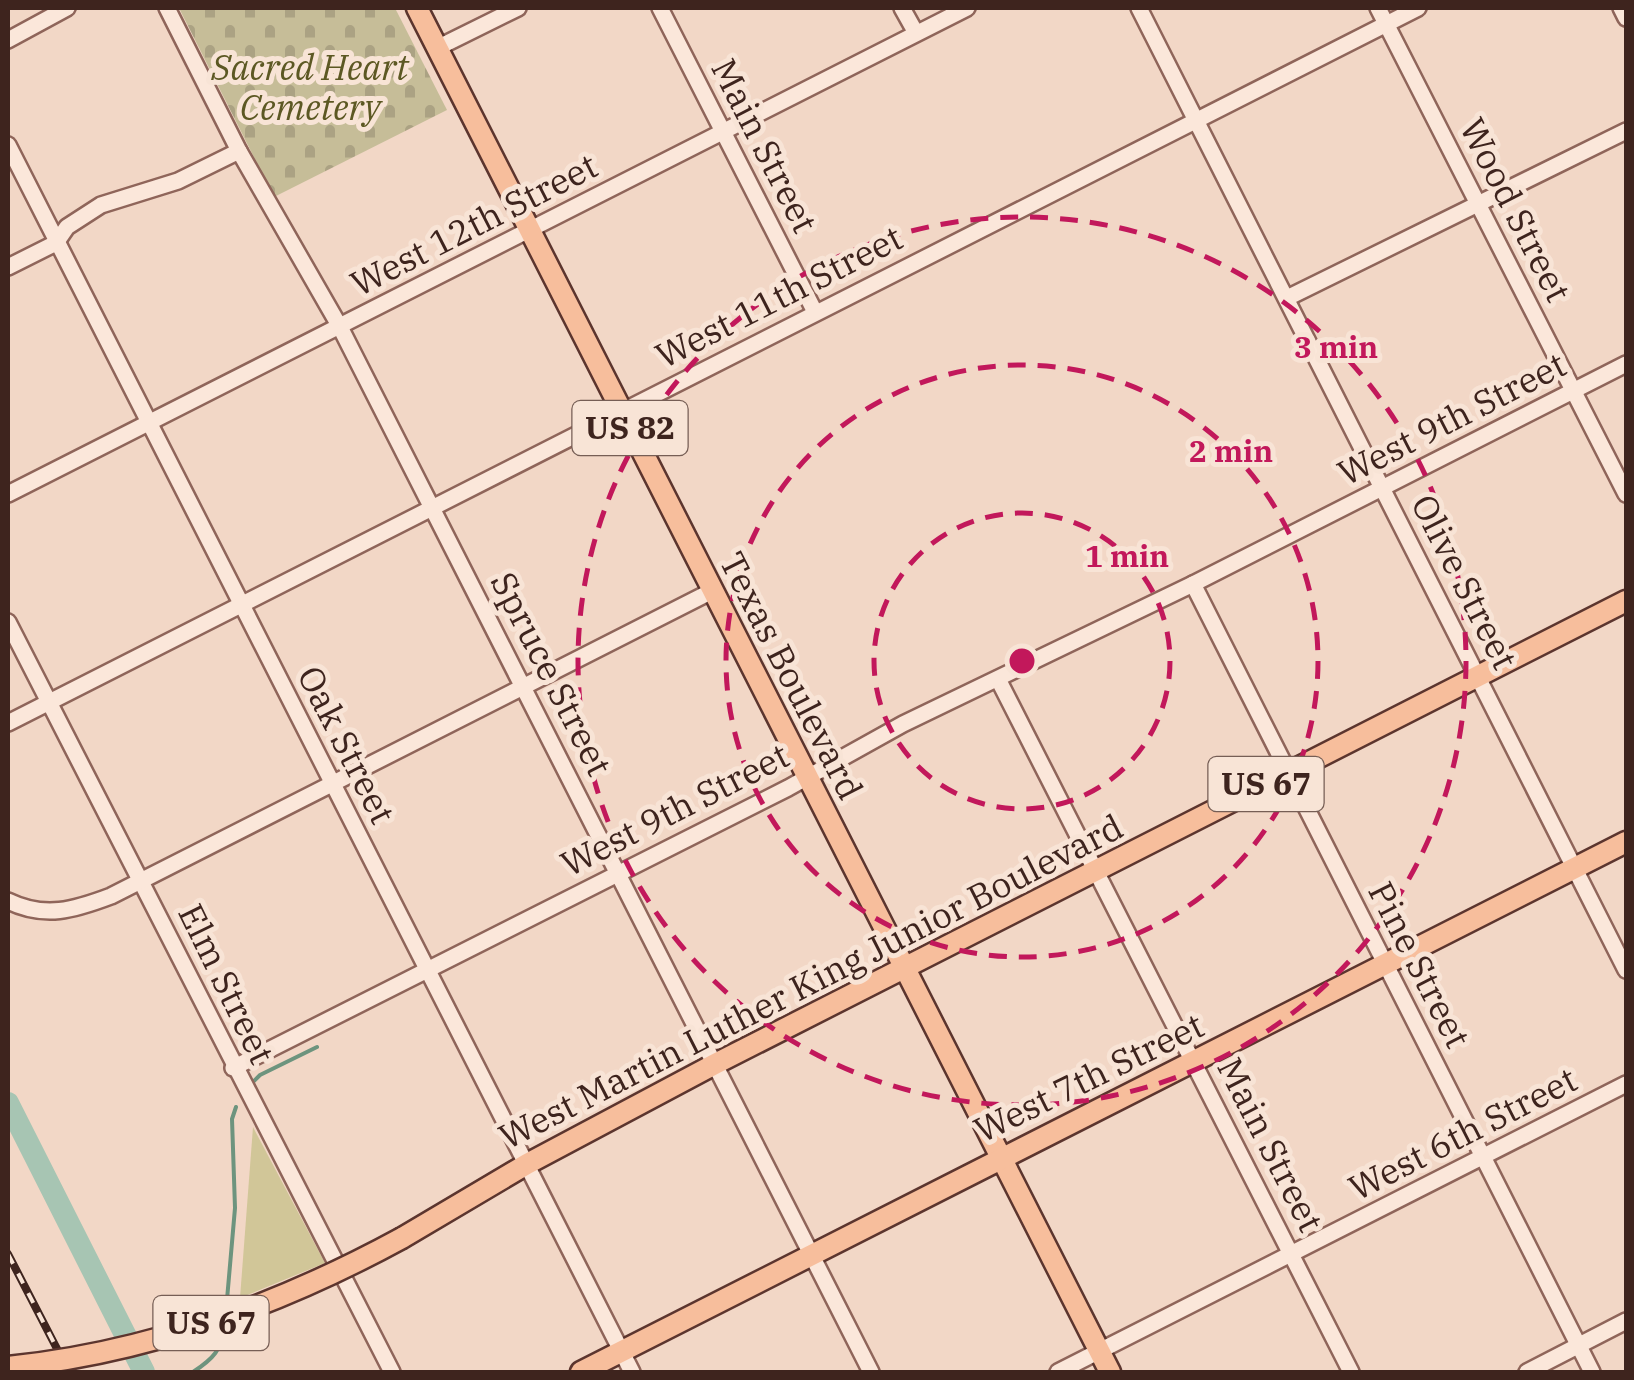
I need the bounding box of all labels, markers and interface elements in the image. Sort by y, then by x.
park label: Sacred Heart Cemetery [210,44,410,130]
street label: Main Street [701,51,828,240]
street label: Wood Street [1450,110,1582,309]
street label: West 12th Street [342,142,605,306]
street label: West 11th Street [647,214,910,378]
text: 3 min [1294,327,1378,366]
street label: West 9th Street [1330,341,1573,495]
road number: US 82 [572,401,688,455]
text: 2 min [1189,431,1273,470]
street label: Olive Street [1401,486,1529,677]
text: 1 min [1085,536,1169,575]
street label: Texas Boulevard [710,544,874,807]
street label: Spruce Street [481,564,623,783]
centre of rings [1004,643,1040,679]
street label: Oak Street [288,658,406,831]
street label: West 9th Street [553,732,796,886]
road number: US 67 [1208,757,1324,811]
street label: West Martin Luther King Junior Boulevard [491,803,1130,1159]
street label: Pine Street [1358,874,1481,1055]
street label: Elm Street [168,896,285,1071]
street label: West 7th Street [966,1002,1211,1153]
street label: Main Street [1207,1050,1334,1239]
street label: West 6th Street [1341,1056,1584,1210]
road number: US 67 [154,1296,268,1350]

